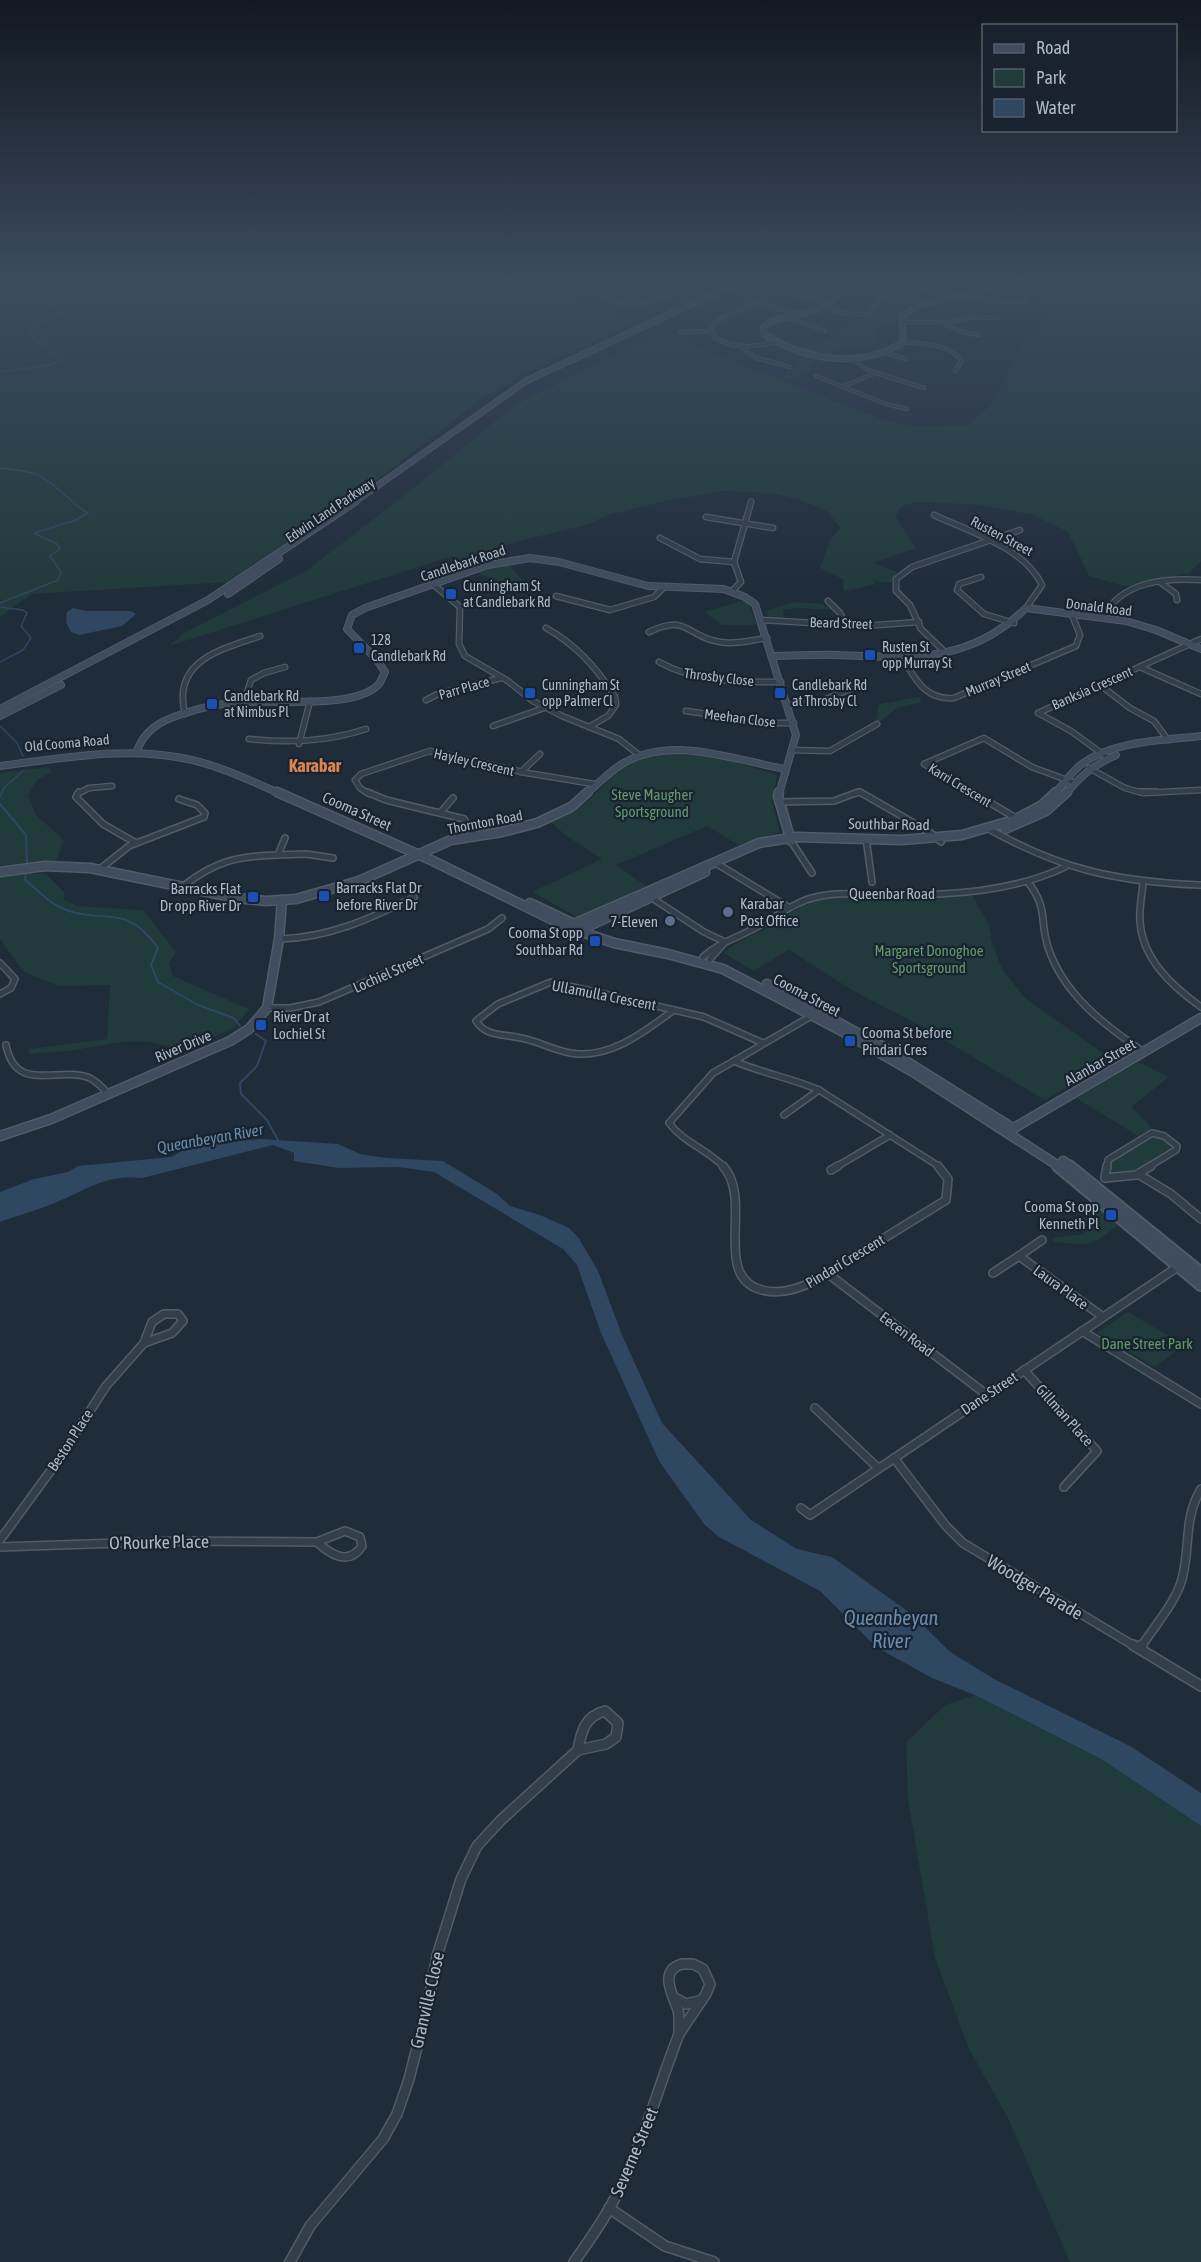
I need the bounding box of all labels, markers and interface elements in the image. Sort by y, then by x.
legend [982,24,1177,132]
text: Road [1036,37,1070,58]
text: Park [1036,67,1066,88]
text: Water [1036,97,1076,118]
street label: Edwin Land Parkway [282,474,378,546]
street label: Rusten Street [968,513,1036,559]
street label: Candlebark Road [419,542,507,584]
place label: Cunningham St at Candlebark Rd [463,578,551,610]
marker: Cunningham St at Candlebark Rd [444,587,458,601]
street label: Donald Road [1065,595,1133,619]
street label: Beard Street [809,614,873,632]
place label: 128 Candlebark Rd [371,632,446,664]
place label: Rusten St opp Murray St [882,639,952,671]
marker: 128 Candlebark Rd [352,641,366,655]
marker: Rusten St opp Murray St [863,648,877,662]
street label: Murray Street [963,658,1033,700]
street label: Banksia Crescent [1049,663,1135,713]
street label: Throsby Close [683,665,755,689]
street label: Parr Place [437,673,491,703]
place label: Cunningham St opp Palmer Cl [542,677,620,709]
place label: Candlebark Rd at Throsby Cl [792,677,867,709]
marker: Cunningham St opp Palmer Cl [523,686,537,700]
marker: Candlebark Rd at Throsby Cl [773,686,787,700]
place label: Candlebark Rd at Nimbus Pl [224,688,299,720]
marker: Candlebark Rd at Nimbus Pl [205,697,219,711]
street label: Meehan Close [703,706,777,730]
street label: Old Cooma Road [24,731,110,755]
street label: Hayley Crescent [432,745,516,779]
district label: Karabar [289,755,342,776]
street label: Karri Crescent [926,760,994,810]
park label: Steve Maugher Sportsground [611,786,693,820]
street label: Cooma Street [320,788,394,834]
street label: Thornton Road [446,807,524,837]
street label: Southbar Road [848,815,930,833]
place label: Barracks Flat Dr before River Dr [336,879,422,913]
place label: Barracks Flat Dr opp River Dr [160,880,242,914]
street label: Queenbar Road [849,885,935,902]
marker: Barracks Flat Dr before River Dr [317,889,331,903]
marker: Barracks Flat Dr opp River Dr [246,890,260,904]
place label: Karabar Post Office [740,895,799,929]
marker: Karabar Post Office [721,905,735,919]
place label: 7-Eleven [610,913,658,930]
marker: 7-Eleven [663,914,677,928]
place label: Cooma St opp Southbar Rd [508,924,583,958]
marker: Cooma St opp Southbar Rd [588,934,602,948]
park label: Margaret Donoghoe Sportsground [874,942,984,976]
street label: Lochiel Street [350,950,426,996]
street label: Cooma Street [771,970,843,1020]
street label: Ullamulla Crescent [550,977,658,1013]
place label: River Dr at Lochiel St [273,1008,329,1042]
marker: River Dr at Lochiel St [254,1018,268,1032]
place label: Cooma St before Pindari Cres [862,1024,952,1058]
street label: River Drive [152,1027,214,1065]
marker: Cooma St before Pindari Cres [843,1034,857,1048]
street label: Alanbar Street [1062,1035,1138,1089]
water label: Queanbeyan River [155,1120,266,1157]
place label: Cooma St opp Kenneth Pl [1024,1198,1099,1232]
marker: Cooma St opp Kenneth Pl [1104,1208,1118,1222]
street label: Pindari Crescent [802,1231,888,1291]
street label: Laura Place [1030,1261,1092,1313]
street label: Eecen Road [877,1308,937,1360]
park label: Dane Street Park [1101,1335,1193,1352]
street label: Dane Street [958,1368,1020,1418]
street label: Gillman Place [1033,1381,1097,1449]
street label: Beston Place [44,1406,96,1474]
street label: O'Rourke Place [109,1531,209,1553]
street label: Woodger Parade [983,1550,1087,1624]
water label: Queanbeyan River [844,1606,939,1652]
street label: Granville Close [406,1949,448,2051]
street label: Severne Street [606,2104,662,2200]

